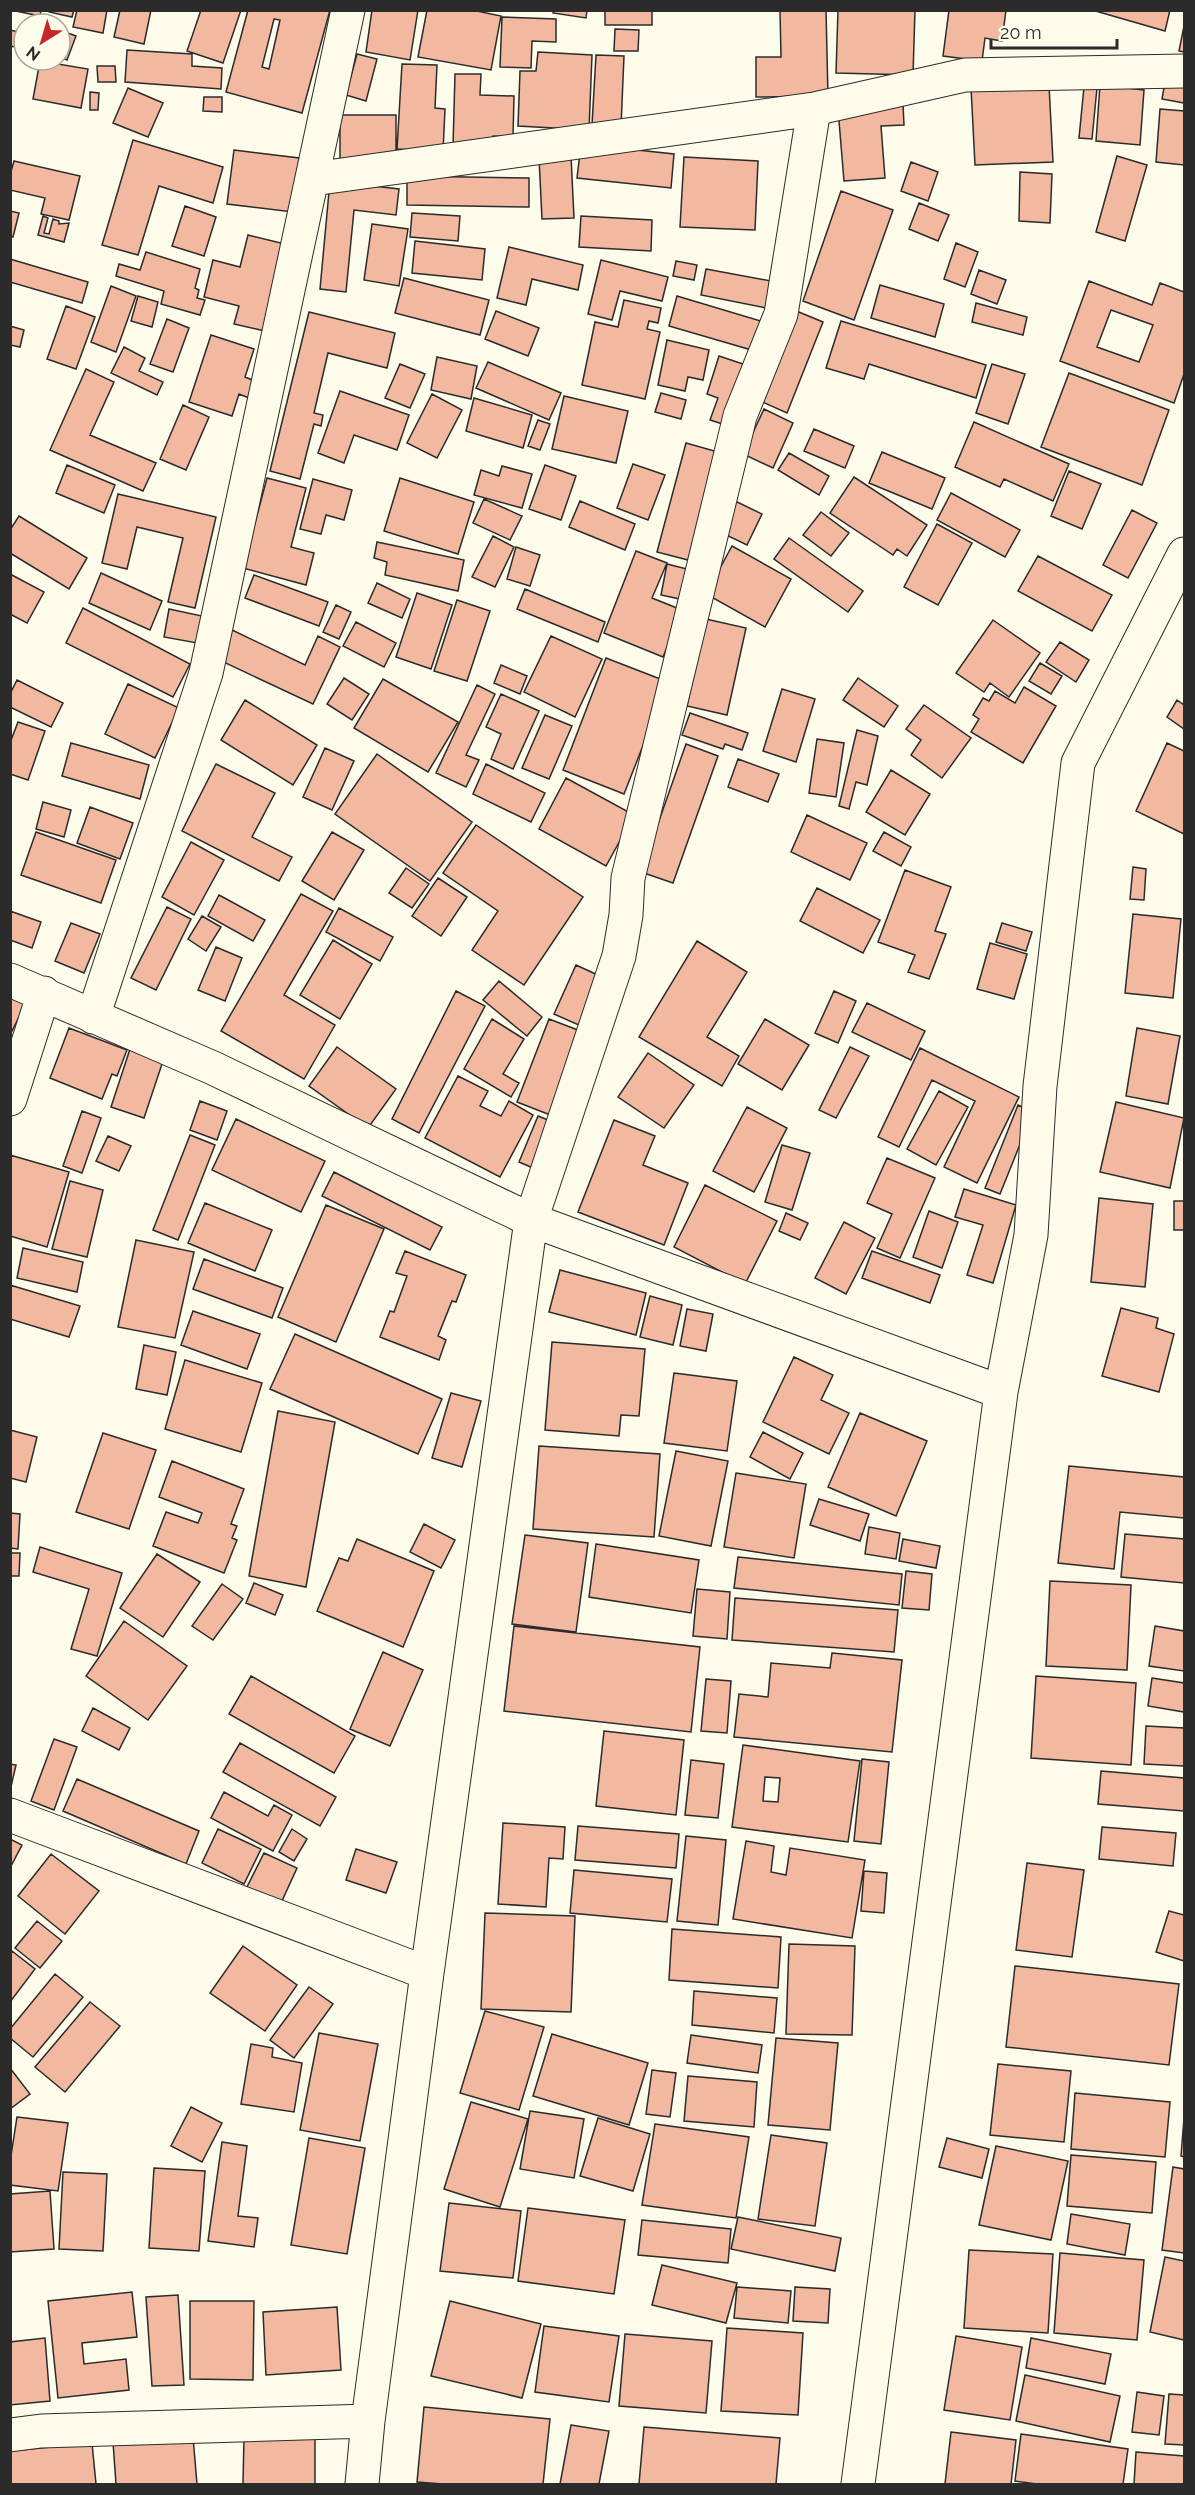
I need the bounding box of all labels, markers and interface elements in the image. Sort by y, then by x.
north arrow [12,12,72,72]
scale bar [991,12,1117,50]
text: 20 m [1000,22,1042,43]
text: N [23,42,44,65]

